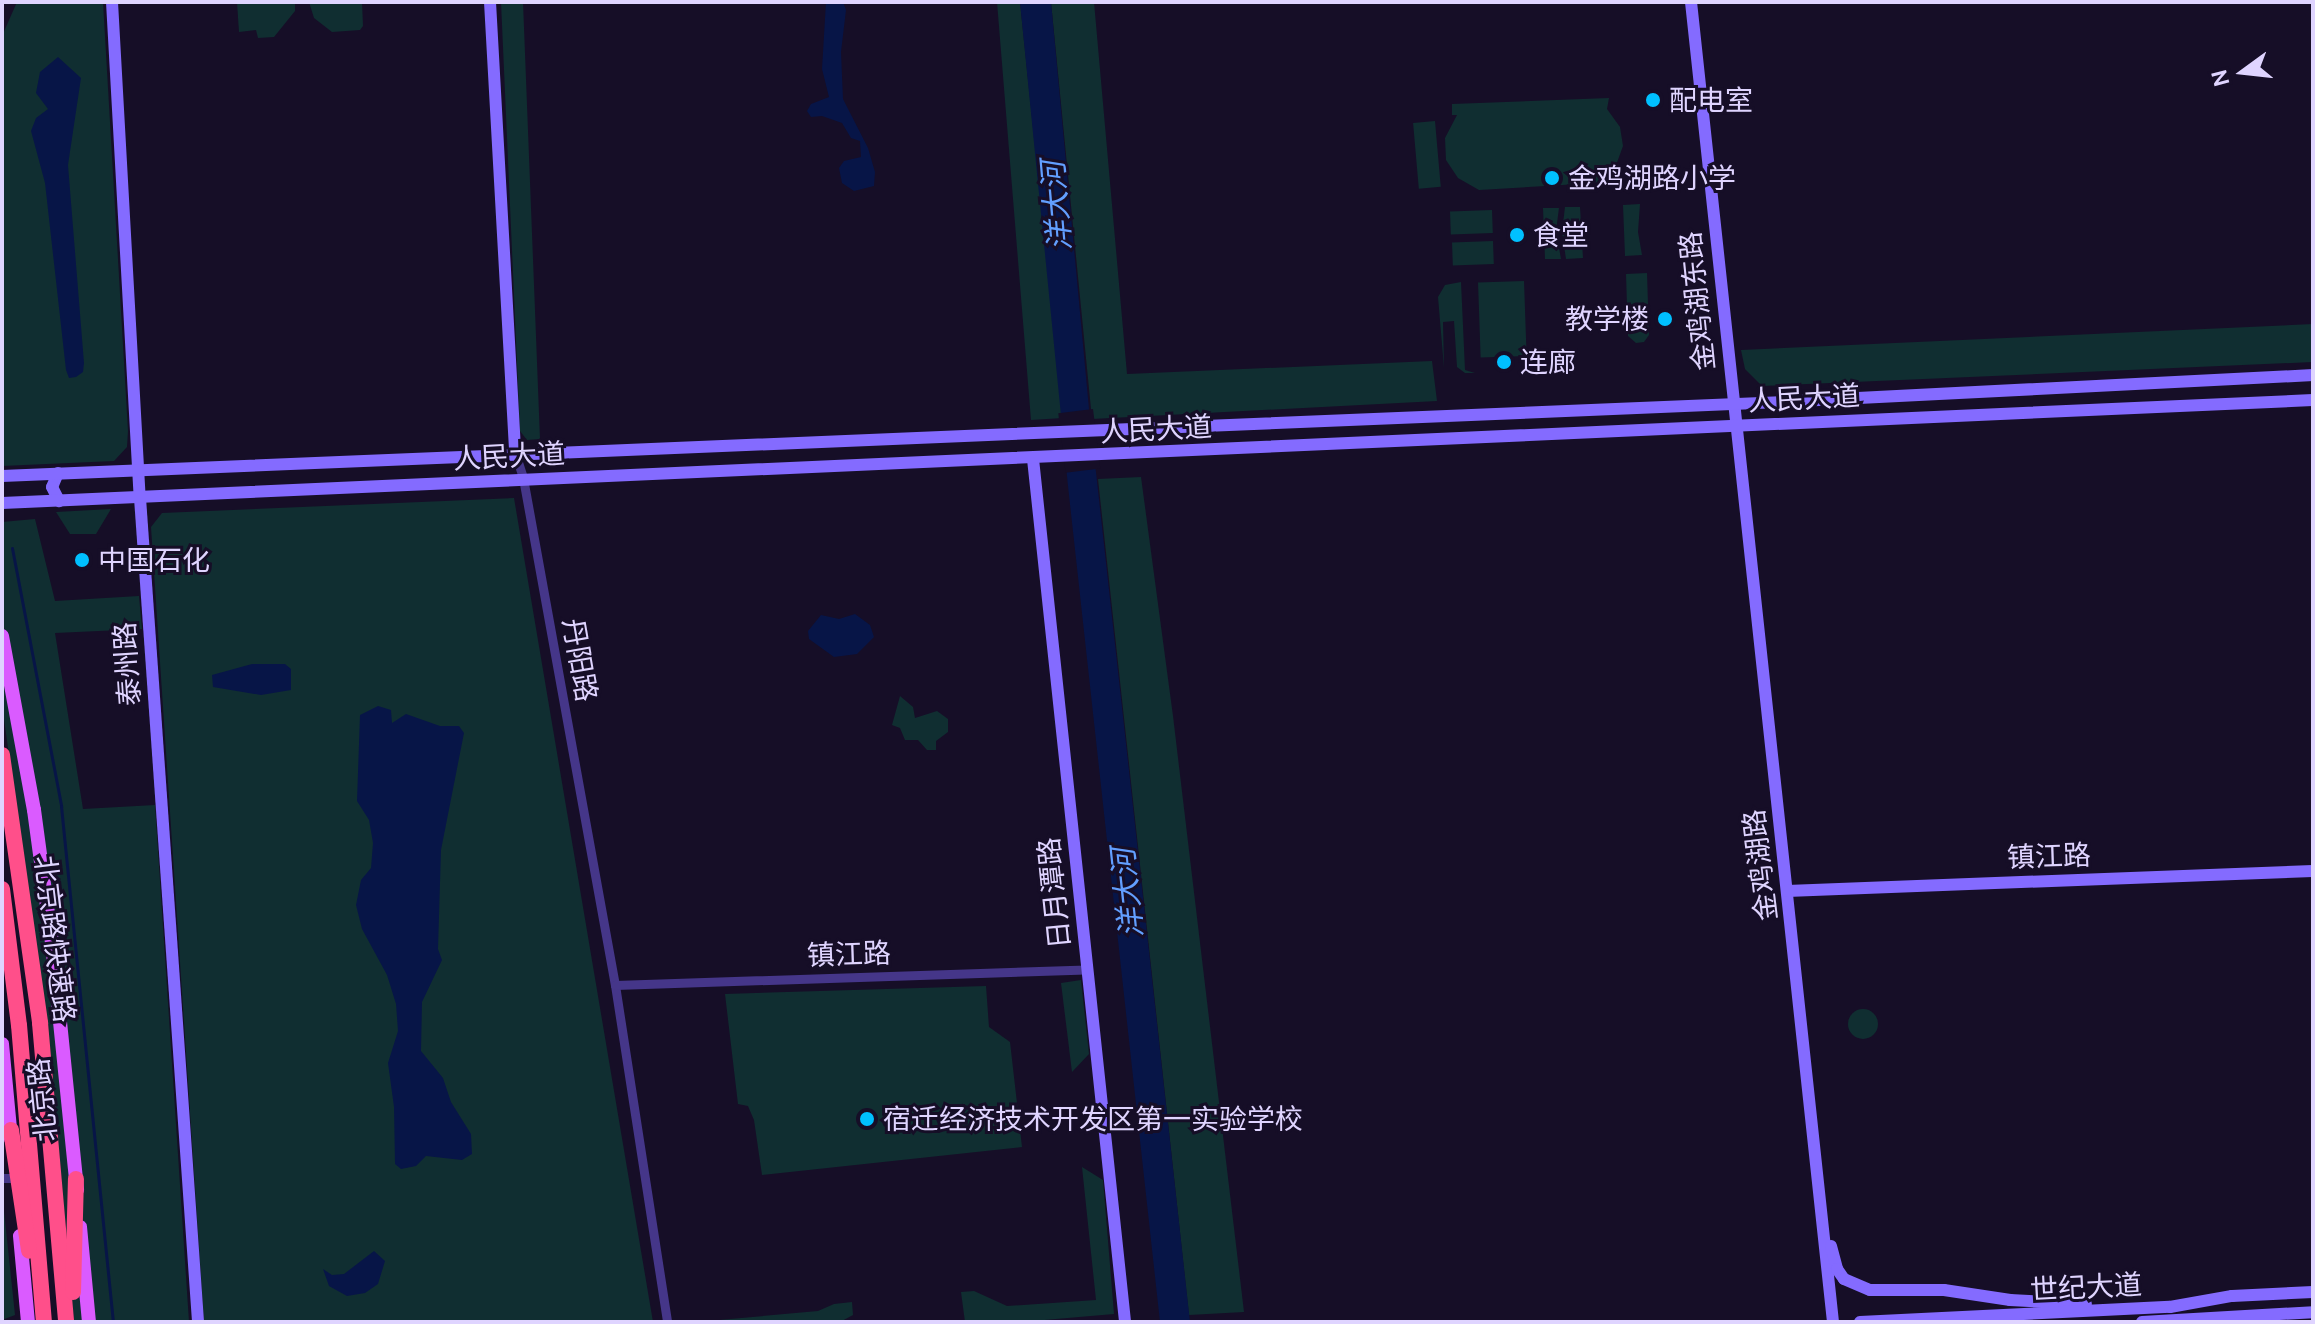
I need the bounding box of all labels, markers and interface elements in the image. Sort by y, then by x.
north arrow [2203,32,2283,112]
text: N [2205,67,2234,90]
place label: 配电室 [1669,83,1753,117]
marker: 配电室 [1644,91,1662,109]
water label: 洋大河 [1034,160,1078,252]
place label: 金鸡湖路小学 [1568,161,1736,195]
marker: 金鸡湖路小学 [1543,169,1561,187]
place label: 食堂 [1533,218,1589,252]
marker: 食堂 [1508,226,1526,244]
street label: 金鸡湖东路 [1673,230,1721,372]
place label: 教学楼 [1565,302,1649,336]
marker: 教学楼 [1656,310,1674,328]
place label: 连廊 [1520,345,1576,379]
marker: 连廊 [1495,353,1513,371]
street label: 人民大道 [1747,378,1861,418]
street label: 人民大道 [1099,409,1213,449]
street label: 人民大道 [452,436,566,476]
place label: 中国石化 [98,543,210,577]
marker: 中国石化 [73,551,91,569]
street label: 丹阳路 [556,616,604,704]
street label: 泰州路 [107,621,147,707]
street label: 金鸡湖路 [1737,807,1783,923]
street label: 日月潭路 [1031,836,1077,950]
street label: 镇江路 [2006,838,2092,874]
water label: 洋大河 [1104,846,1150,940]
street label: 北京路快速路 [28,854,82,1024]
street label: 镇江路 [806,936,892,972]
street label: 北京路 [21,1056,63,1144]
place label: 宿迁经济技术开发区第一实验学校 [883,1102,1303,1136]
marker: 宿迁经济技术开发区第一实验学校 [858,1110,876,1128]
street label: 世纪大道 [2029,1267,2143,1307]

